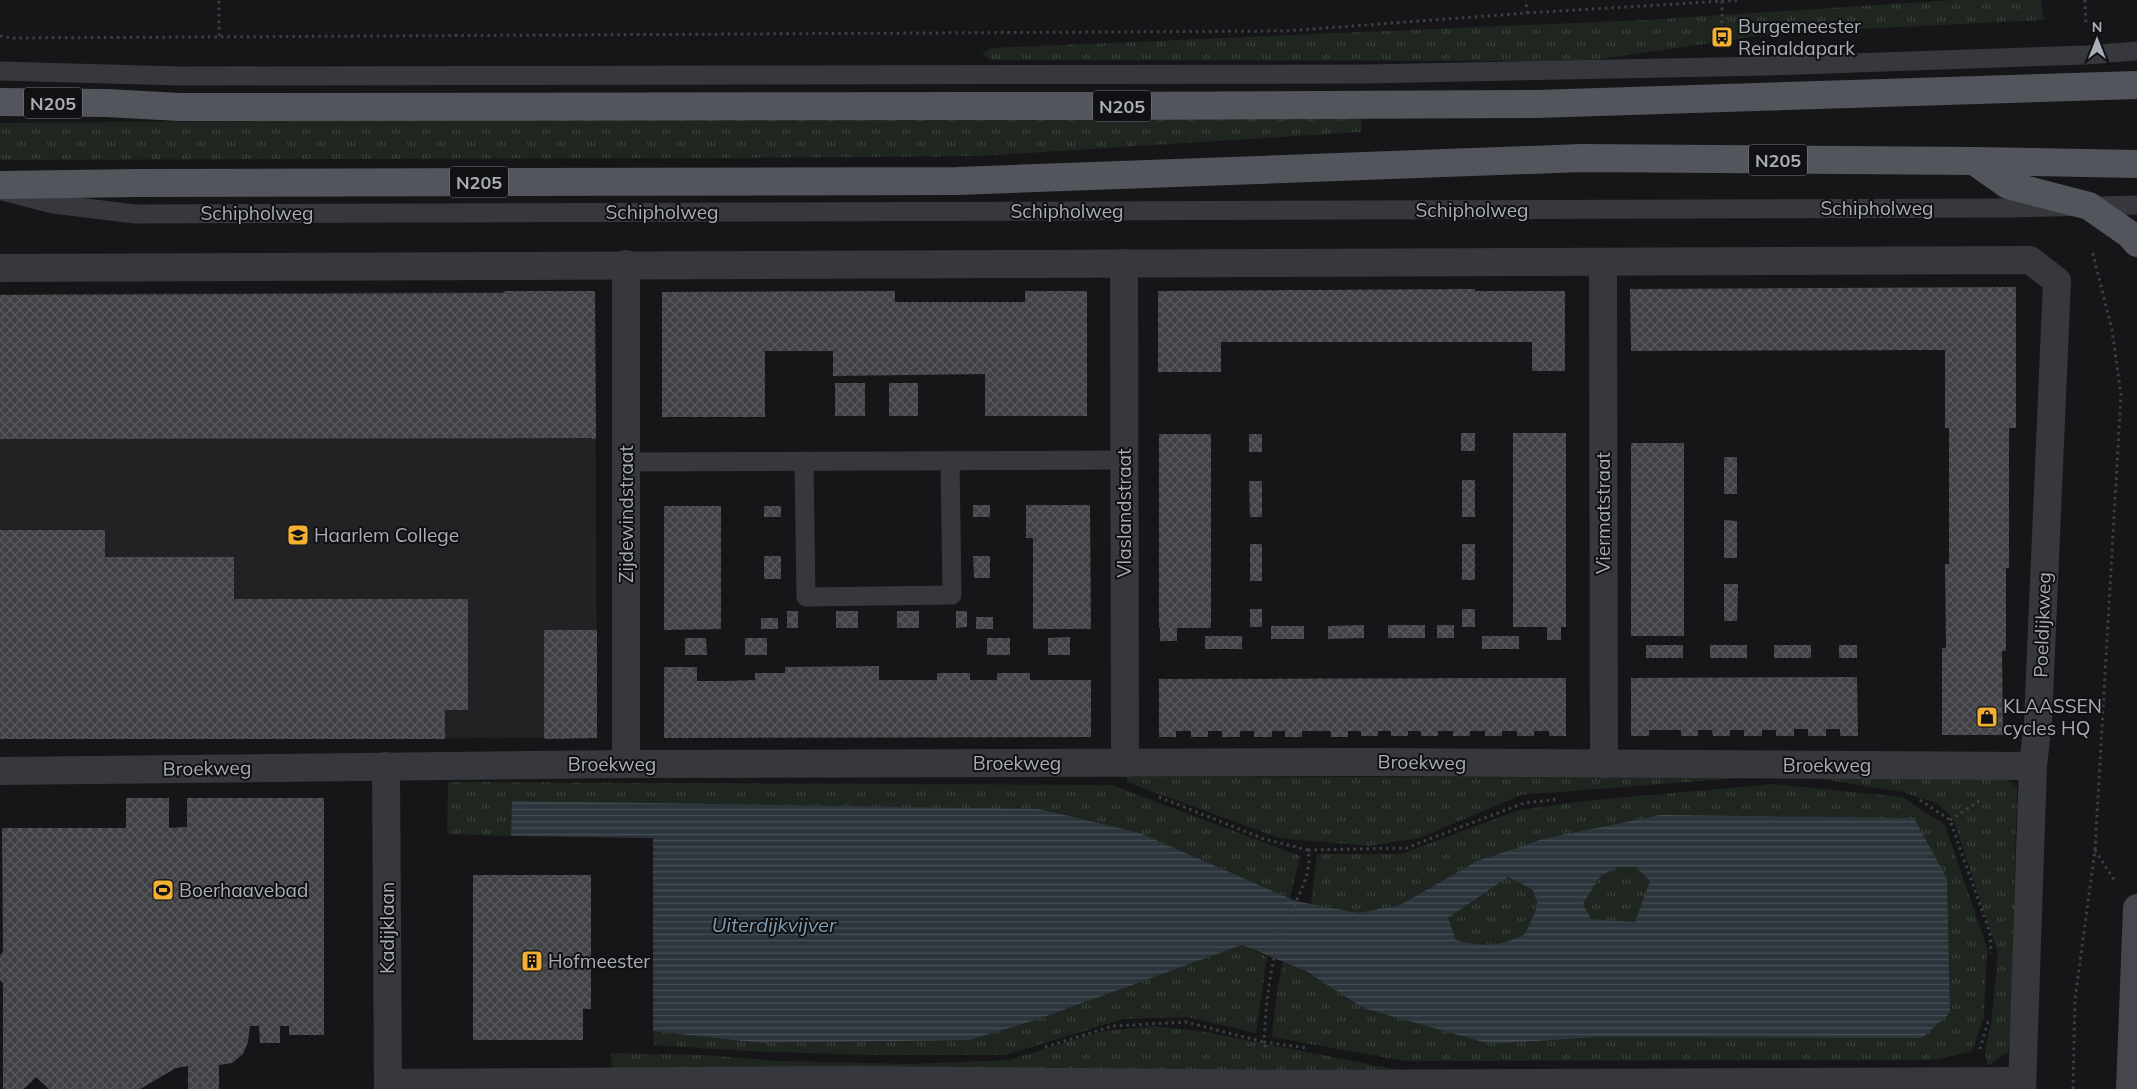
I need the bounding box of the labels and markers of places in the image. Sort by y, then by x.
place label: Burgemeester Reinaldapark [1738,14,1861,60]
bus stop icon: Burgemeester Reinaldapark [1710,25,1734,49]
school or university icon: Haarlem College [286,523,310,547]
place label: Haarlem College [314,523,459,547]
place label: KLAASSEN cycles HQ [2003,694,2102,740]
shop icon: KLAASSEN cycles HQ [1975,705,1999,729]
sports icon: Boerhaavebad [151,878,175,902]
place label: Boerhaavebad [179,878,308,902]
building icon: Hofmeester [520,949,544,973]
place label: Hofmeester [548,949,650,973]

